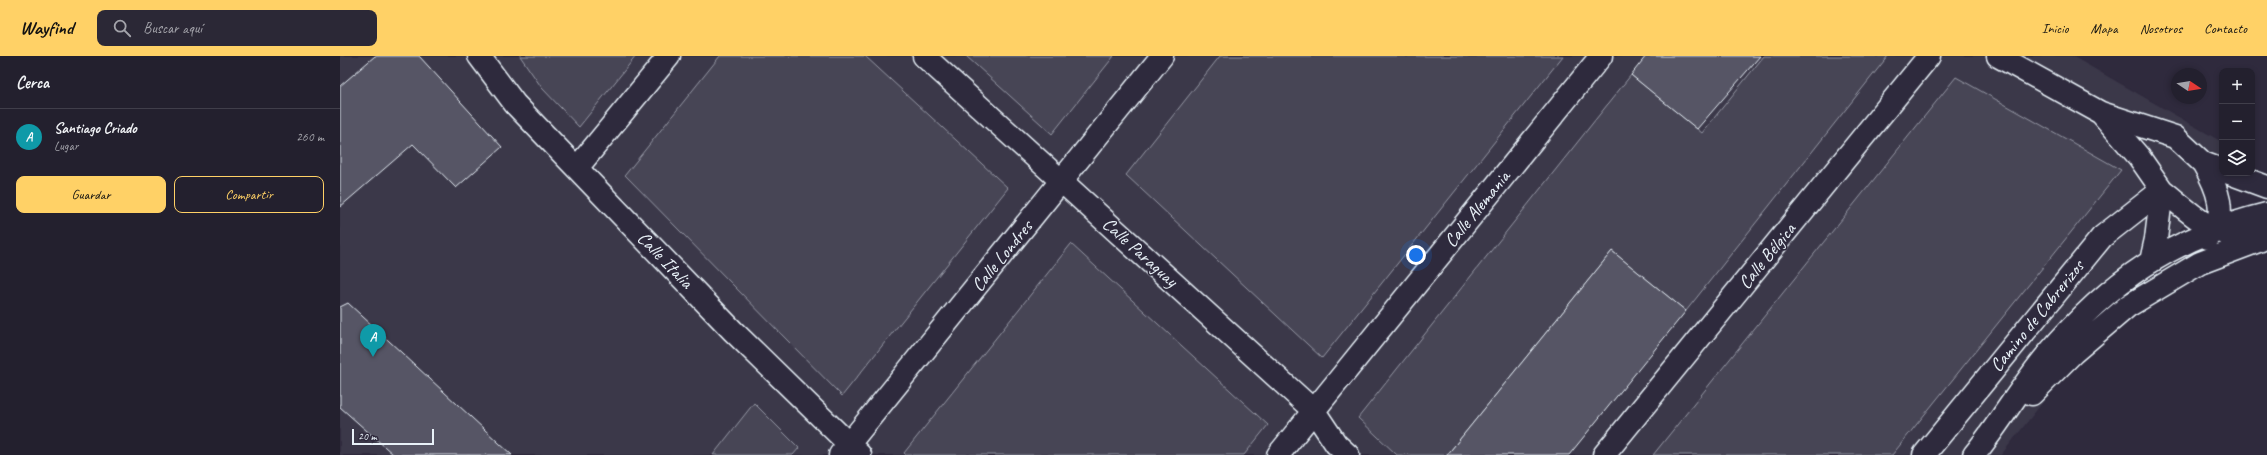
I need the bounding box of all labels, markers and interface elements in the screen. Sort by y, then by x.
search box [97,10,377,46]
text: Wayfind [20,16,73,40]
icon: search [111,17,133,39]
text: Buscar aquí [143,19,202,38]
text: Inicio [2042,20,2069,37]
text: Mapa [2091,20,2118,37]
text: Nosotros [2140,20,2182,37]
text: Contacto [2204,20,2247,37]
north arrow [2171,68,2207,104]
map controls [2219,68,2255,176]
button: + [2219,68,2255,104]
text: Cerca [16,72,49,93]
button: − [2219,104,2255,140]
text: Santiago Criado [54,119,137,138]
text: A [26,129,32,145]
text: 260 m [296,129,324,145]
text: Lugar [54,138,78,154]
button: layers [2219,140,2255,176]
street label: Calle Alemania [1439,164,1517,252]
button: Guardar [16,176,166,213]
button: Compartir [174,176,324,213]
street label: Calle Paraguay [1097,212,1184,293]
street label: Calle Londres [966,214,1039,296]
street label: Calle Bélgica [1733,217,1802,294]
street label: Calle Italia [632,226,699,295]
your location [1406,245,1426,265]
street label: Camino de Cabrerizos [1985,254,2090,377]
pin: A [360,324,386,357]
scale bar [352,427,434,446]
text: 20 m [358,429,377,443]

